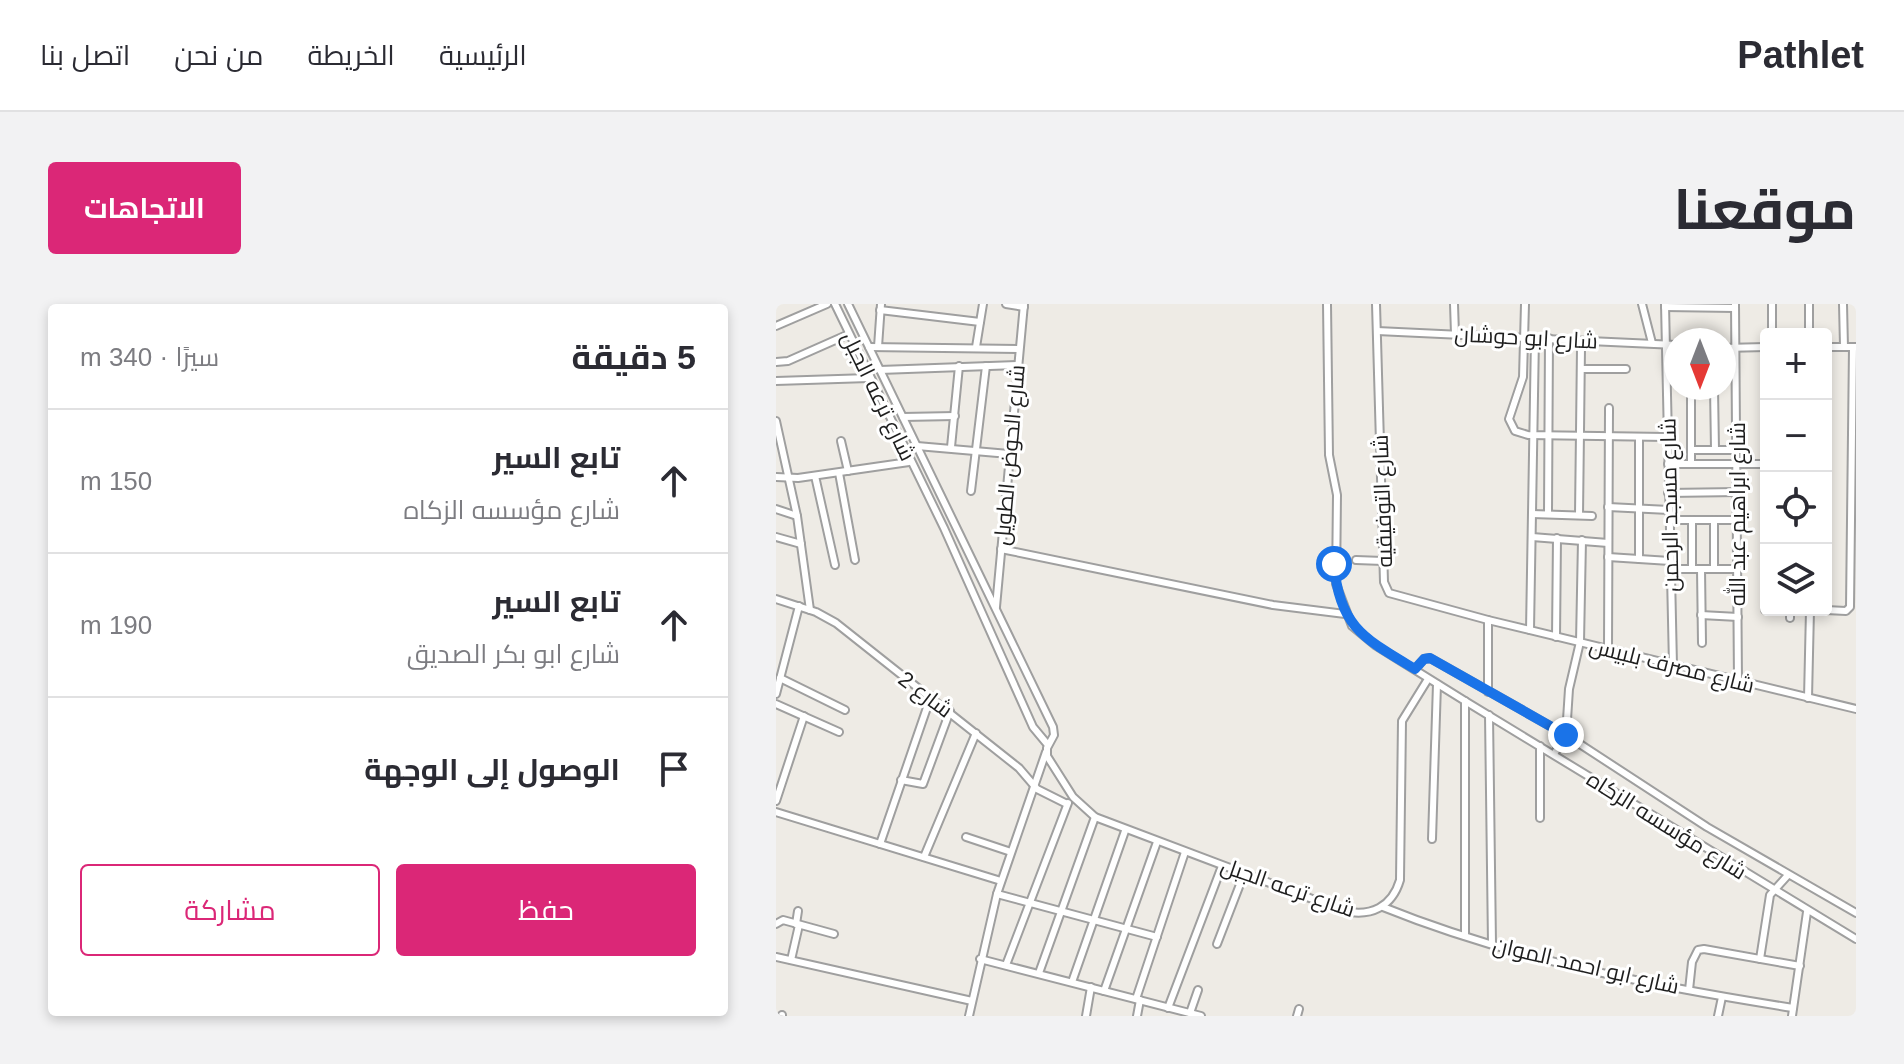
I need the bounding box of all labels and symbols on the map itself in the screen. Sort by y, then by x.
street label: شارع ابو حوشان [1454,321,1598,356]
street label: شارع ترعه الجبل [835,328,921,466]
north arrow [1664,328,1736,400]
street label: شارع الحوض الطويل [989,364,1032,547]
street label: شارع مسجد الرحمن [1655,418,1686,592]
street label: شارع ابراهيم عبد الله [1723,422,1753,606]
street label: شارع التوفيقيه [1368,434,1399,568]
route start [1316,546,1352,582]
street label: شارع مصرف بلبيس [1586,633,1757,700]
street label: شارع 2 [893,666,958,724]
route end [1548,717,1584,753]
street label: شارع مؤسسه الزكاه [1581,766,1751,886]
street label: شارع ترعه الجبل [1217,853,1358,924]
street label: شارع ابو احمد الموان [1490,932,1681,1001]

